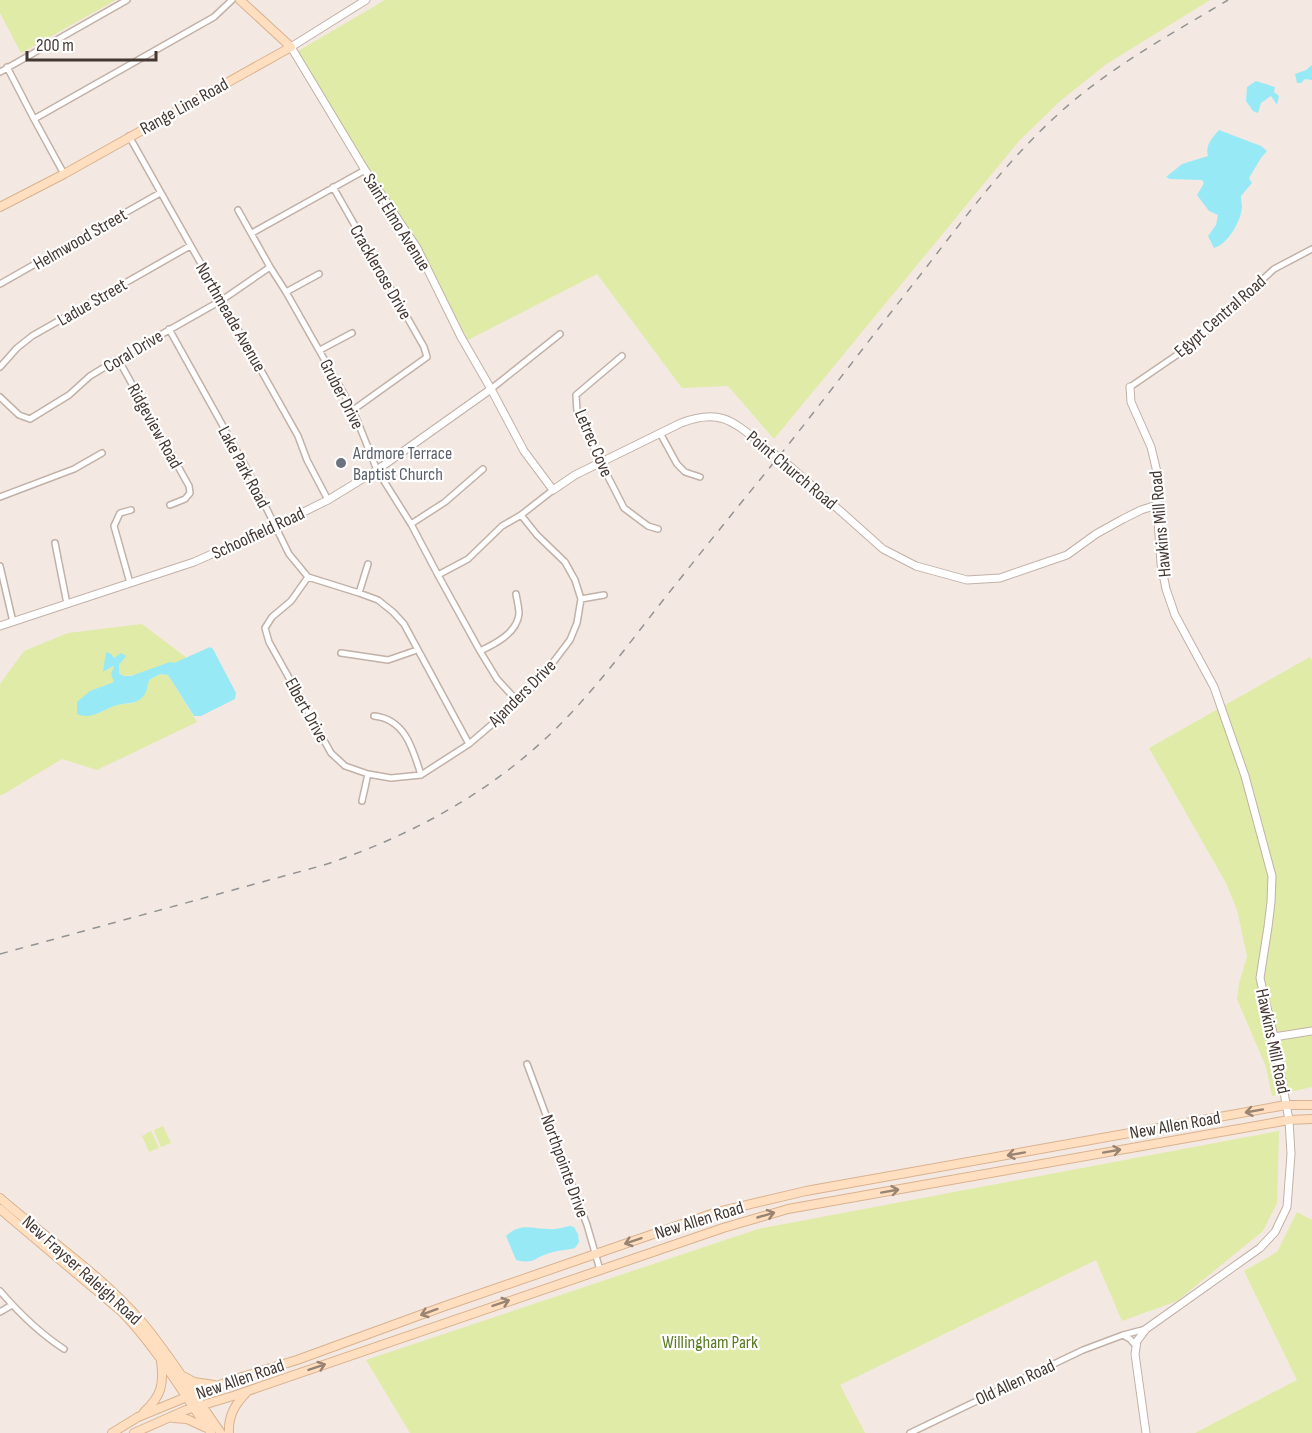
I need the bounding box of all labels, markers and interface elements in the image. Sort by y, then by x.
scale bar [27,24,156,62]
text: 200 m [36,35,74,56]
street label: Range Line Road [136,74,232,139]
street label: Saint Elmo Avenue [358,170,435,275]
street label: Helmwood Street [30,204,131,275]
street label: Cracklerose Drive [345,221,416,323]
street label: Northmeade Avenue [191,259,270,376]
street label: Egypt Central Road [1170,271,1270,362]
street label: Ladue Street [54,274,131,331]
street label: Coral Drive [100,326,167,377]
street label: Gruber Drive [315,356,368,433]
street label: Ridgeview Road [123,380,186,472]
street label: Letrec Cove [570,406,617,480]
street label: Lake Park Road [213,423,274,512]
street label: Point Church Road [742,427,841,514]
place label: Ardmore Terrace Baptist Church [352,443,452,485]
marker: Ardmore Terrace Baptist Church [334,456,348,470]
street label: Hawkins Mill Road [1145,470,1176,578]
street label: Schoolfield Road [209,503,308,564]
street label: Ajanders Drive [484,655,560,732]
street label: Elbert Drive [280,674,333,746]
street label: Hawkins Mill Road [1251,987,1294,1096]
one-way arrow [1245,1106,1264,1117]
street label: New Allen Road [1128,1107,1222,1144]
street label: Northpointe Drive [536,1112,593,1221]
one-way arrow [1102,1146,1121,1157]
one-way arrow [1007,1149,1027,1160]
one-way arrow [880,1185,900,1196]
street label: New Allen Road [652,1197,746,1244]
one-way arrow [756,1209,775,1221]
street label: New Frayser Raleigh Road [18,1211,146,1329]
one-way arrow [624,1236,643,1247]
one-way arrow [491,1297,510,1308]
one-way arrow [420,1308,439,1319]
park label: Willingham Park [662,1332,758,1353]
street label: New Allen Road [193,1355,287,1404]
street label: Old Allen Road [972,1355,1058,1410]
one-way arrow [307,1360,326,1371]

